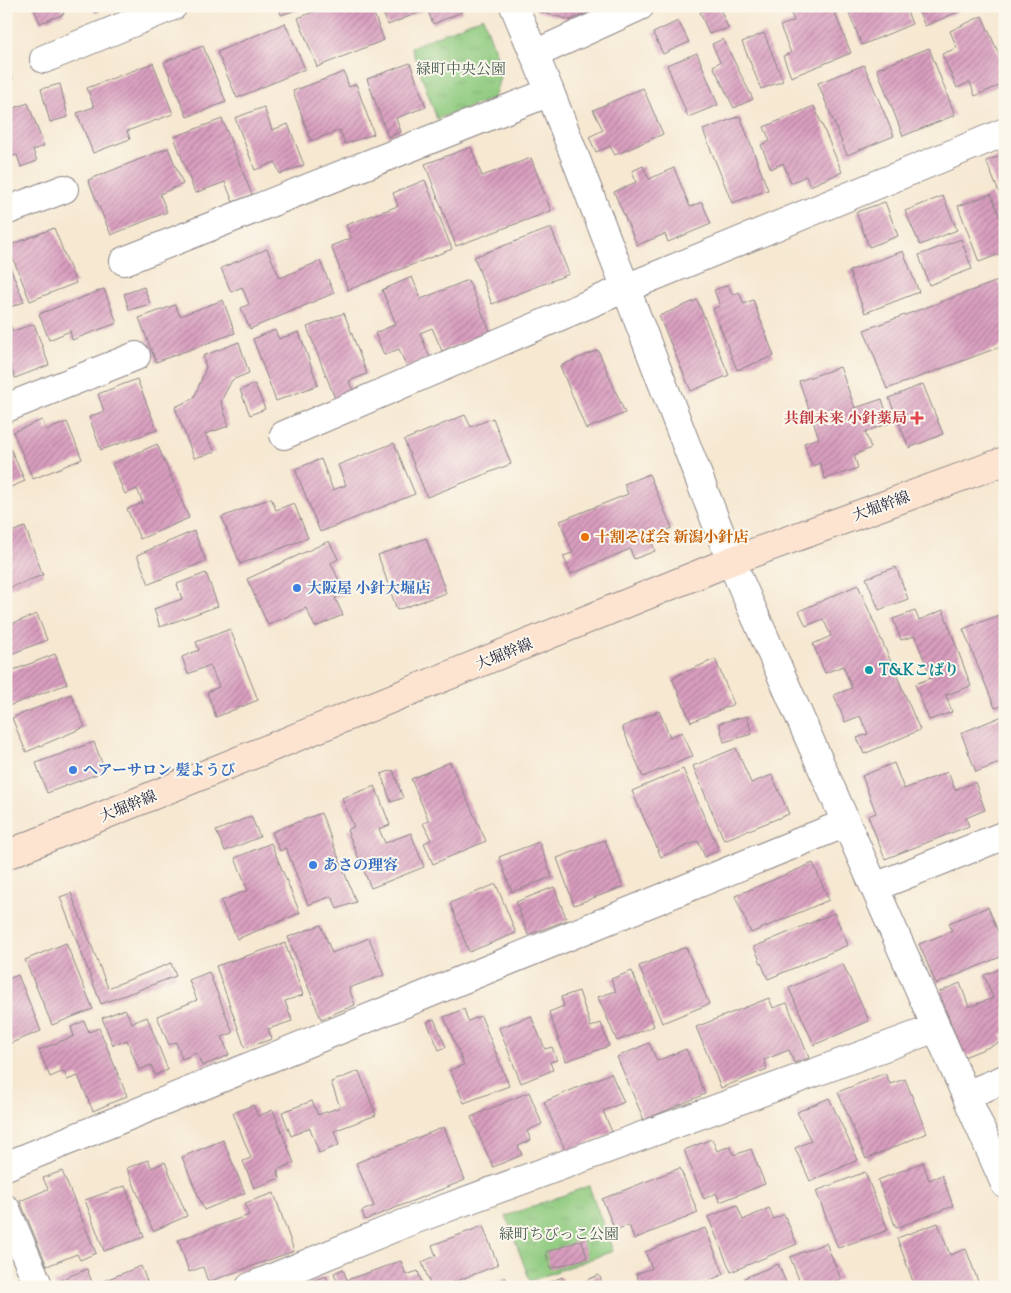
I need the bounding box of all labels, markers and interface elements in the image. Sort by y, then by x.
park label: 緑町中央公園 [416,60,506,81]
place label: 共創未来 小針薬局 [784,409,907,430]
marker: 共創未来 小針薬局 [911,412,923,424]
street label: 大堀幹線 [850,487,913,528]
place label: 十割そば会 新潟小針店 [595,528,748,549]
marker: 十割そば会 新潟小針店 [579,531,591,543]
place label: 大阪屋 小針大堀店 [307,579,430,600]
marker: 大阪屋 小針大堀店 [291,582,303,594]
street label: 大堀幹線 [473,634,536,676]
place label: T&Kこばり [879,661,959,682]
marker: T&Kこばり [863,664,875,676]
place label: ヘアーサロン 髪ようび [83,761,235,782]
marker: ヘアーサロン 髪ようび [67,764,79,776]
street label: 大堀幹線 [97,786,160,828]
place label: あさの理容 [323,856,398,877]
marker: あさの理容 [307,859,319,871]
park label: 緑町ちびっこ公園 [499,1225,619,1246]

